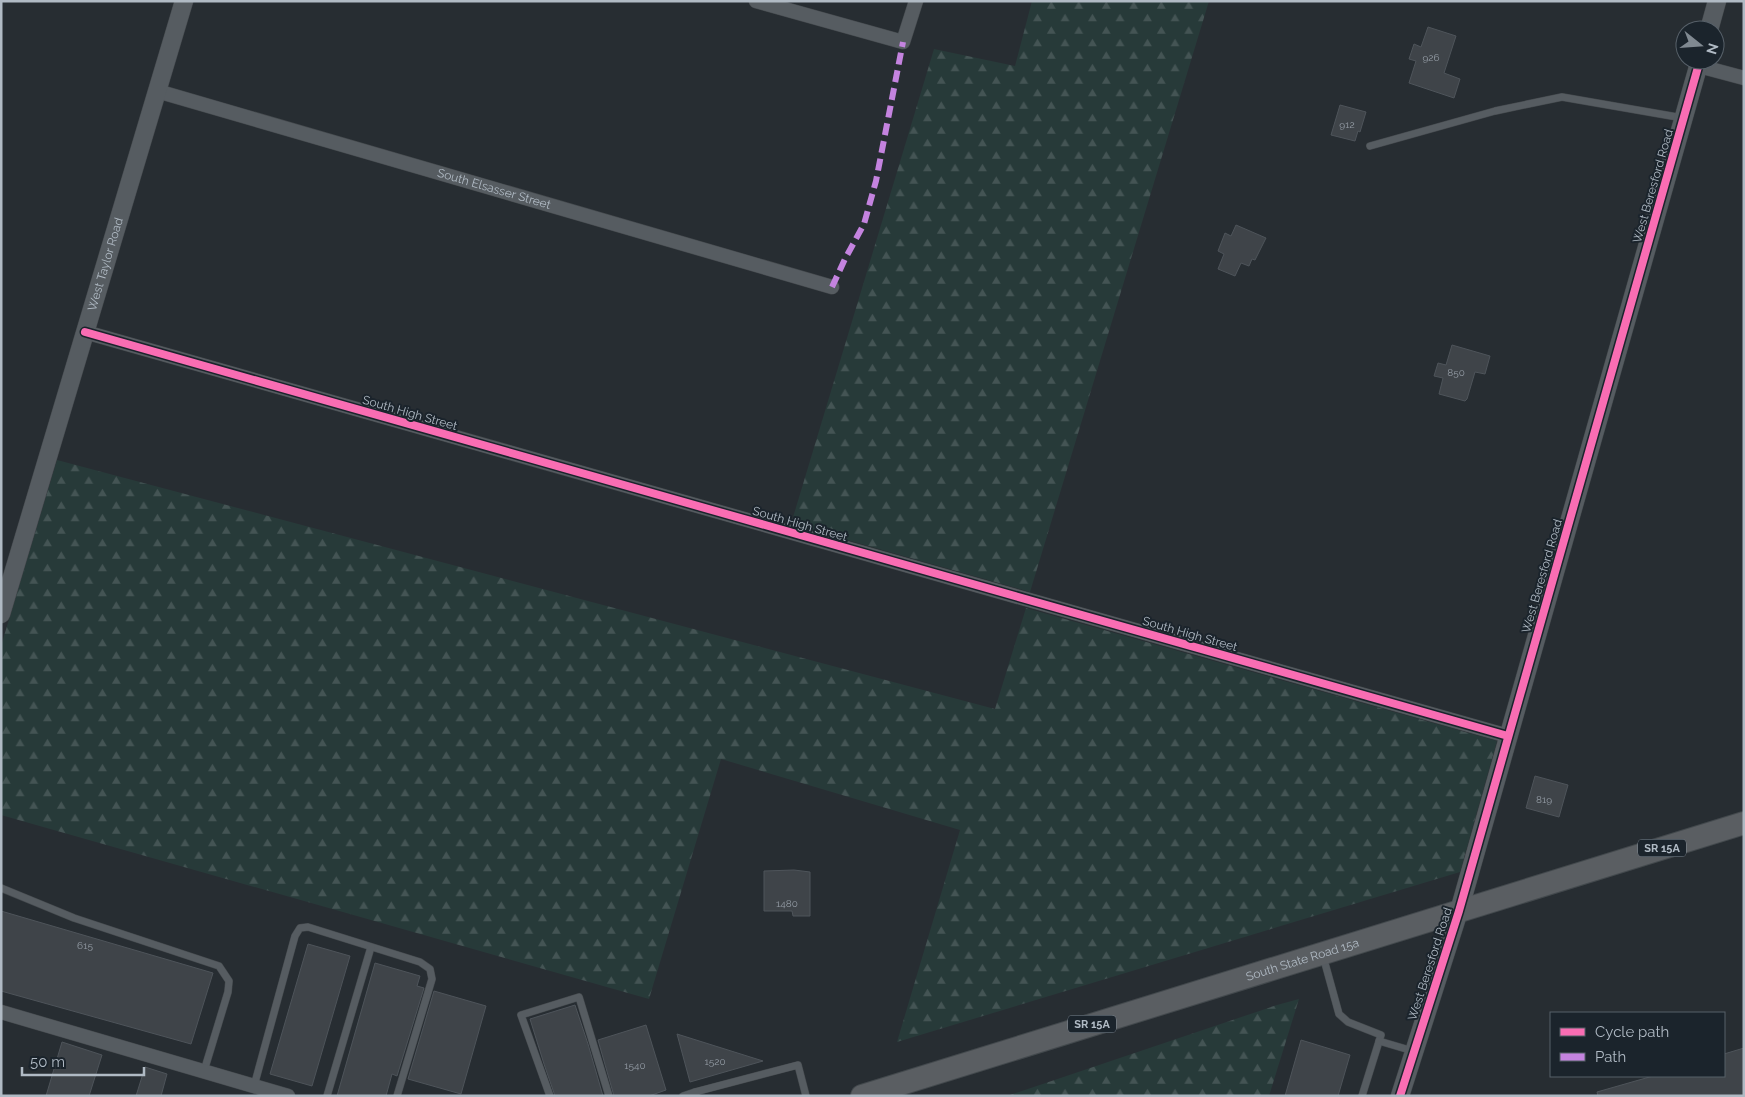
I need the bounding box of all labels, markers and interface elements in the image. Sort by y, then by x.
north arrow [1675,20,1725,70]
text: N [1703,41,1722,56]
house number: 926 [1422,52,1440,63]
house number: 912 [1339,119,1355,130]
street label: West Beresford Road [1630,127,1676,245]
street label: South Elsasser Street [436,166,552,212]
street label: West Taylor Road [85,216,126,312]
house number: 850 [1447,367,1465,378]
street label: South High Street [361,393,459,433]
street label: South High Street [751,504,849,544]
street label: West Beresford Road [1519,517,1565,635]
street label: South High Street [1141,614,1239,654]
house number: 819 [1536,794,1552,805]
road number: SR 15A [1638,840,1686,856]
house number: 1480 [776,898,798,909]
street label: West Beresford Road [1405,906,1455,1022]
street label: South State Road 15a [1244,936,1361,984]
house number: 615 [77,940,93,951]
legend [1550,1012,1725,1077]
road number: SR 15A [1068,1016,1116,1032]
text: Cycle path [1595,1023,1669,1041]
scale bar [22,1044,145,1076]
text: Path [1595,1048,1626,1066]
text: 50 m [30,1053,65,1071]
house number: 1520 [704,1056,726,1067]
house number: 1540 [624,1060,646,1071]

